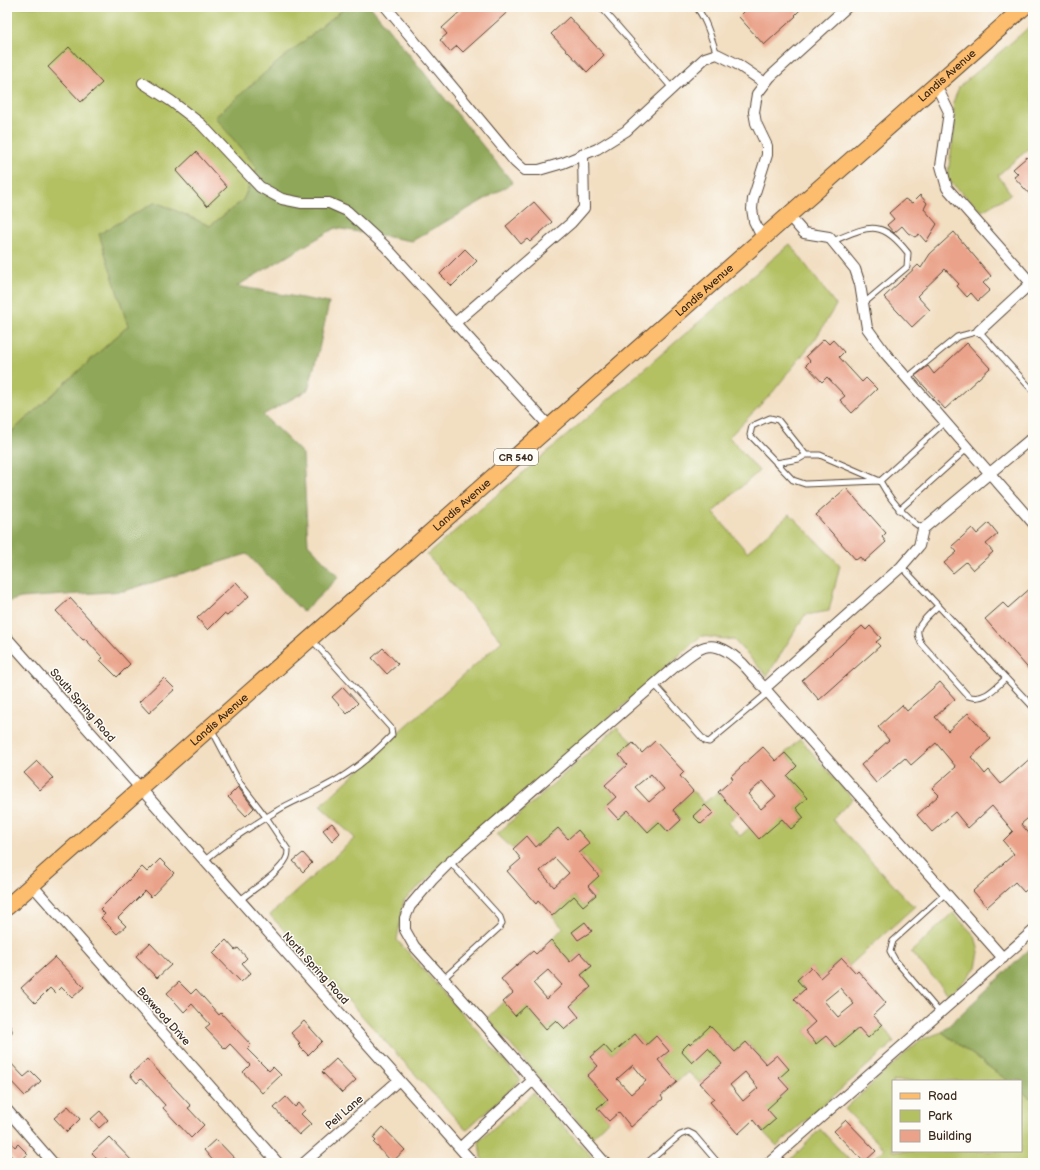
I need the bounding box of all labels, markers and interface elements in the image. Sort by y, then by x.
street label: Landis Avenue [916,46,979,105]
street label: Landis Avenue [673,261,736,319]
road number: CR 540 [494,449,538,465]
street label: Landis Avenue [430,476,494,534]
street label: South Spring Road [47,666,118,745]
street label: Landis Avenue [188,691,251,749]
street label: North Spring Road [280,930,351,1007]
street label: Boxwood Drive [134,985,193,1048]
legend [892,1080,1022,1152]
text: Road [928,1089,957,1104]
street label: Pell Lane [323,1092,366,1132]
text: Park [928,1109,952,1124]
text: Building [928,1129,972,1144]

